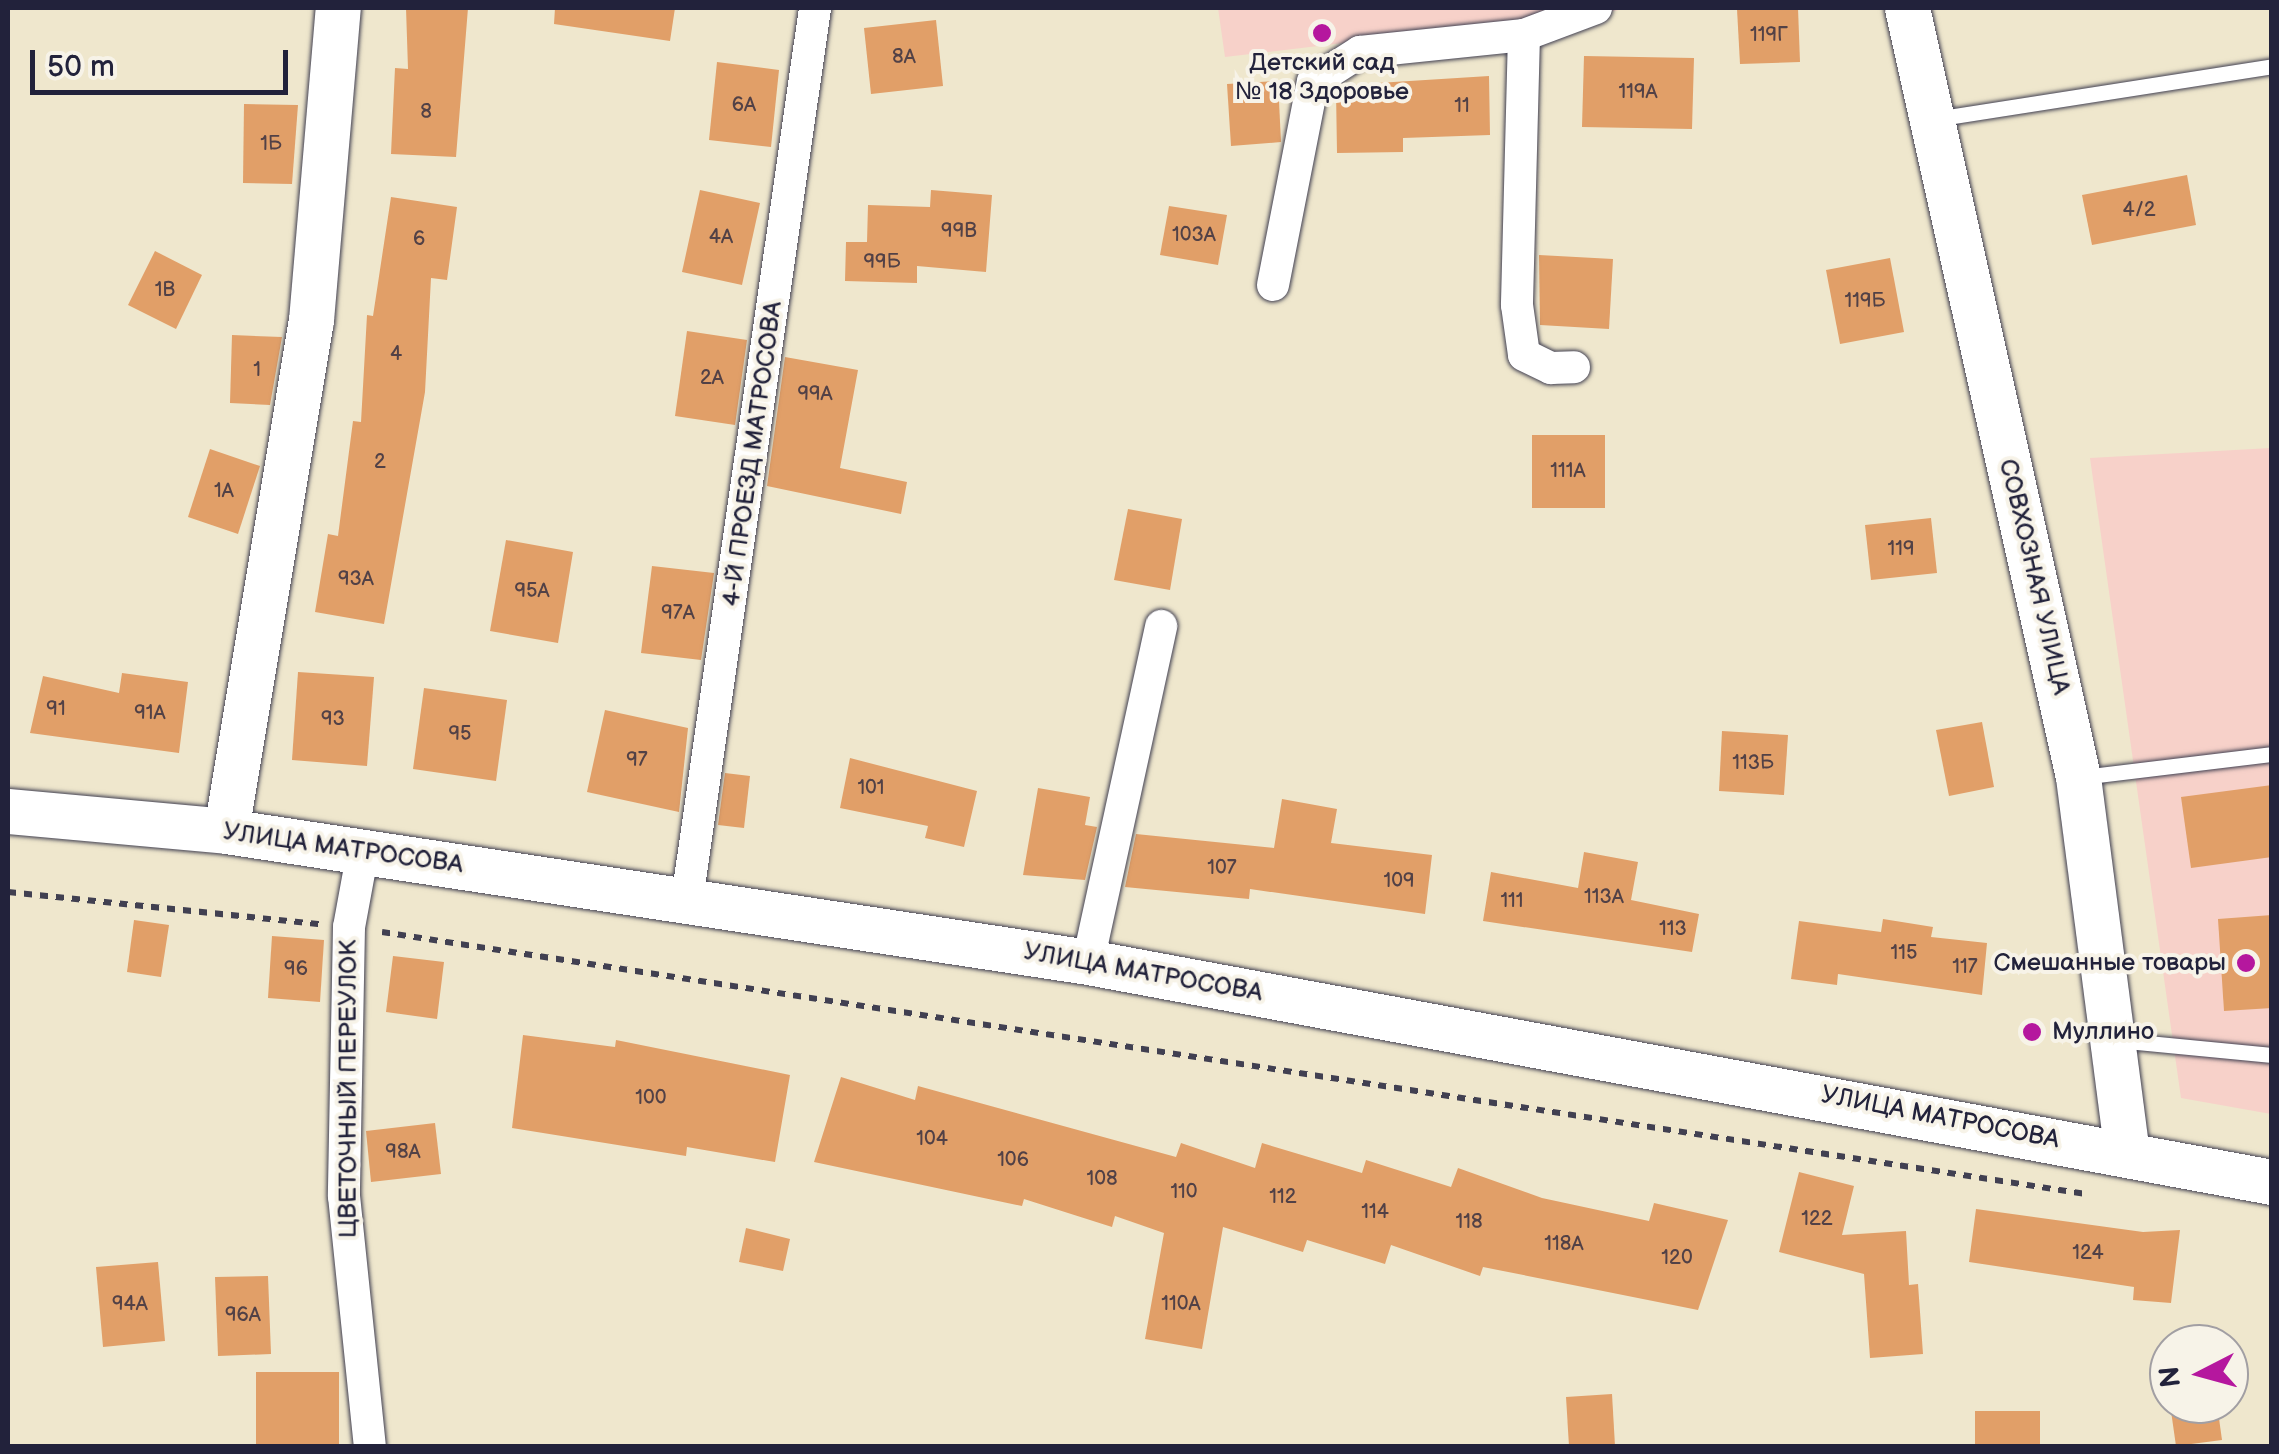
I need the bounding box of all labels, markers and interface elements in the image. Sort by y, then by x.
marker: Детский сад № 18 Здоровье [1311,22,1333,44]
house number: 119Г [1750,23,1788,47]
scale bar [35,30,292,92]
house number: 8А [892,45,916,69]
text: 50 m [47,49,115,85]
place label: Детский сад № 18 Здоровье [1235,49,1409,108]
house number: 119А [1618,80,1658,104]
house number: 6А [732,93,756,117]
house number: 11 [1454,94,1470,118]
house number: 8 [420,100,432,124]
house number: 1Б [260,132,282,156]
house number: 4/2 [2122,198,2156,222]
house number: 99В [941,219,977,243]
house number: 103А [1172,223,1216,247]
house number: 4А [709,225,733,249]
house number: 6 [413,227,425,251]
house number: 99Б [864,250,900,274]
house number: 1В [155,278,175,302]
house number: 119Б [1845,289,1885,313]
street label: 4-Й ПРОЕЗД МАТРОСОВА [717,300,789,608]
house number: 4 [390,342,402,366]
house number: 1 [253,358,261,382]
house number: 2А [700,366,724,390]
house number: 99А [797,382,833,406]
house number: 2 [374,450,386,474]
street label: СОВХОЗНАЯ УЛИЦА [1992,456,2076,698]
house number: 111А [1550,459,1586,483]
house number: 1А [214,479,234,503]
house number: 119 [1887,537,1915,561]
house number: 93А [338,567,374,591]
house number: 95А [514,579,550,603]
house number: 97А [661,601,695,625]
house number: 91 [46,697,66,721]
house number: 91А [134,701,166,725]
house number: 93 [321,707,345,731]
house number: 95 [448,722,472,746]
house number: 97 [626,748,648,772]
house number: 113Б [1732,751,1774,775]
house number: 101 [857,776,885,800]
street label: УЛИЦА МАТРОСОВА [221,817,465,881]
house number: 107 [1207,856,1237,880]
house number: 109 [1383,869,1415,893]
house number: 113А [1584,885,1624,909]
house number: 111 [1500,889,1524,913]
house number: 113 [1659,917,1687,941]
street label: УЛИЦА МАТРОСОВА [1021,937,1265,1009]
street label: ЦВЕТОЧНЫЙ ПЕРЕУЛОК [334,940,364,1238]
house number: 115 [1891,941,1917,965]
place label: Смешанные товары [1994,948,2226,978]
marker: Смешанные товары [2235,952,2257,974]
house number: 117 [1952,955,1978,979]
house number: 96 [284,957,308,981]
place label: Муллино [2052,1017,2154,1047]
marker: Муллино [2021,1021,2043,1043]
street label: УЛИЦА МАТРОСОВА [1818,1080,2062,1156]
house number: 100 [635,1086,667,1110]
house number: 104 [916,1127,948,1151]
house number: 98А [385,1140,421,1164]
house number: 106 [997,1148,1029,1172]
house number: 108 [1086,1167,1118,1191]
house number: 110 [1170,1180,1198,1204]
house number: 112 [1269,1185,1297,1209]
house number: 114 [1361,1200,1389,1224]
house number: 122 [1801,1207,1833,1231]
house number: 118 [1455,1210,1483,1234]
house number: 118А [1544,1232,1584,1256]
house number: 124 [2072,1241,2104,1265]
house number: 120 [1661,1246,1693,1270]
house number: 94А [112,1292,148,1316]
house number: 110А [1161,1292,1201,1316]
house number: 96А [225,1303,261,1327]
north arrow [2149,1324,2249,1424]
text: N [2153,1365,2188,1389]

